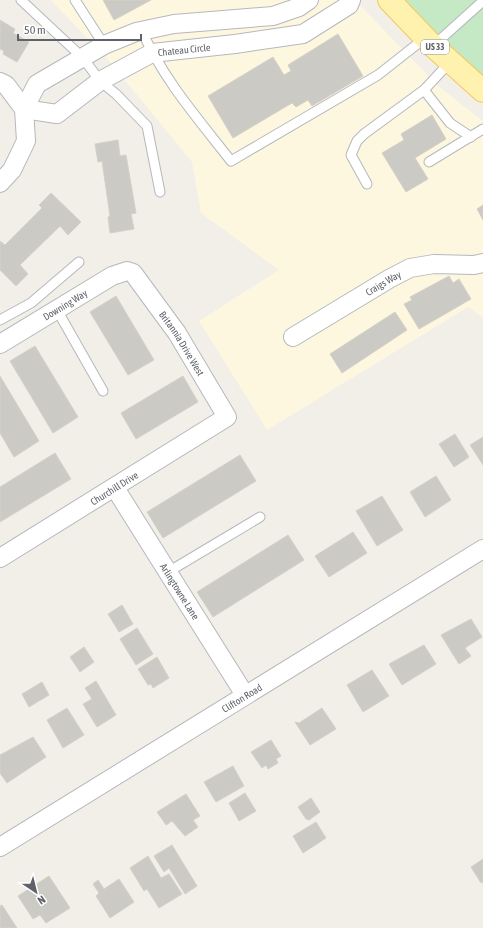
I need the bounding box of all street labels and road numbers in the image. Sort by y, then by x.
road number: US 33 [421,40,449,54]
street label: Chateau Circle [157,42,212,58]
street label: Craigs Way [364,269,403,298]
street label: Downing Way [41,287,89,323]
street label: Britannia Drive West [157,309,206,378]
street label: Churchill Drive [88,469,140,507]
street label: Arlingtowne Lane [158,562,201,622]
street label: Clifton Road [220,682,264,715]

